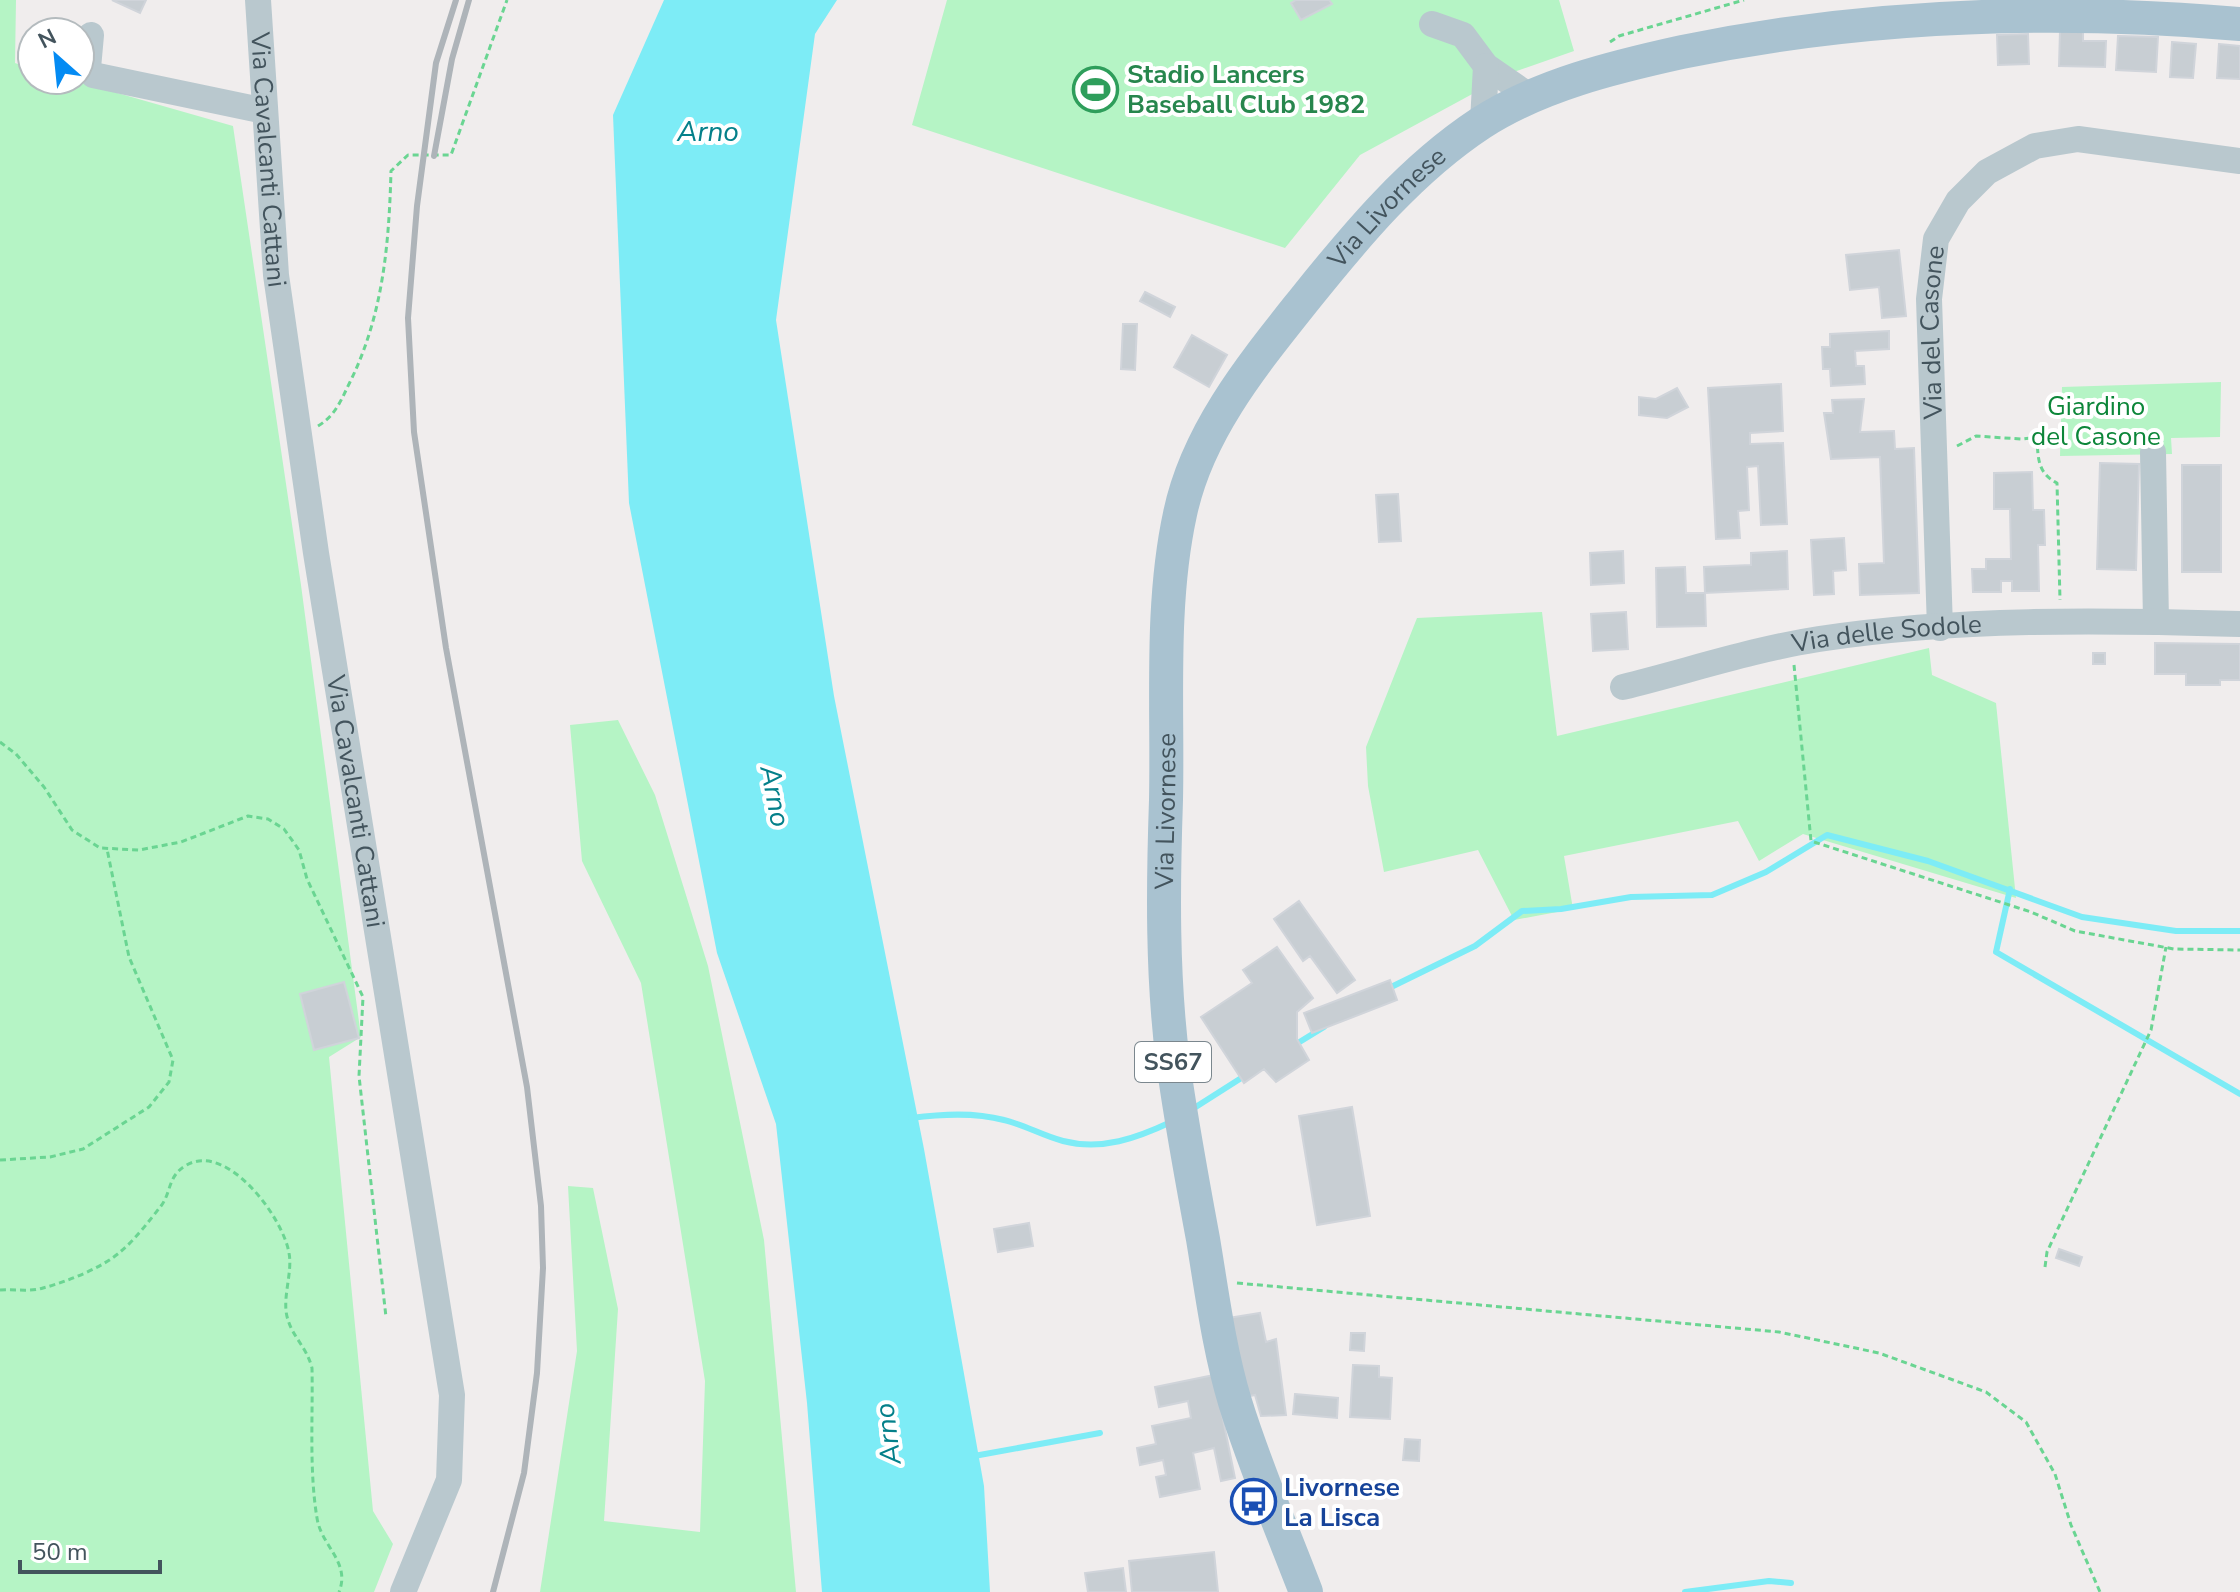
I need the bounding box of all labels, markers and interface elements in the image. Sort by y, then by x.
north arrow [16,16,96,96]
text: N [33,22,62,56]
street label: Via Cavalcanti Cattani [242,30,295,290]
place label: Stadio Lancers Baseball Club 1982 [1127,57,1365,122]
sports icon: Stadio Lancers Baseball Club 1982 [1072,65,1120,113]
water label: Arno [676,113,739,151]
street label: Via Livornese [1319,139,1453,277]
street label: Via del Casone [1912,243,1953,421]
park label: Giardino del Casone [2031,389,2161,454]
street label: Via delle Sodole [1788,607,1983,662]
street label: Via Cavalcanti Cattani [318,672,393,930]
street label: Via Livornese [1147,733,1184,890]
water label: Arno [750,761,800,830]
road number: SS67 [1135,1042,1211,1082]
water label: Arno [865,1401,911,1468]
place label: Livornese La Lisca [1284,1470,1400,1535]
bus stop icon: Livornese La Lisca [1229,1478,1277,1526]
scale bar [20,1524,160,1574]
text: 50 m [32,1536,88,1568]

